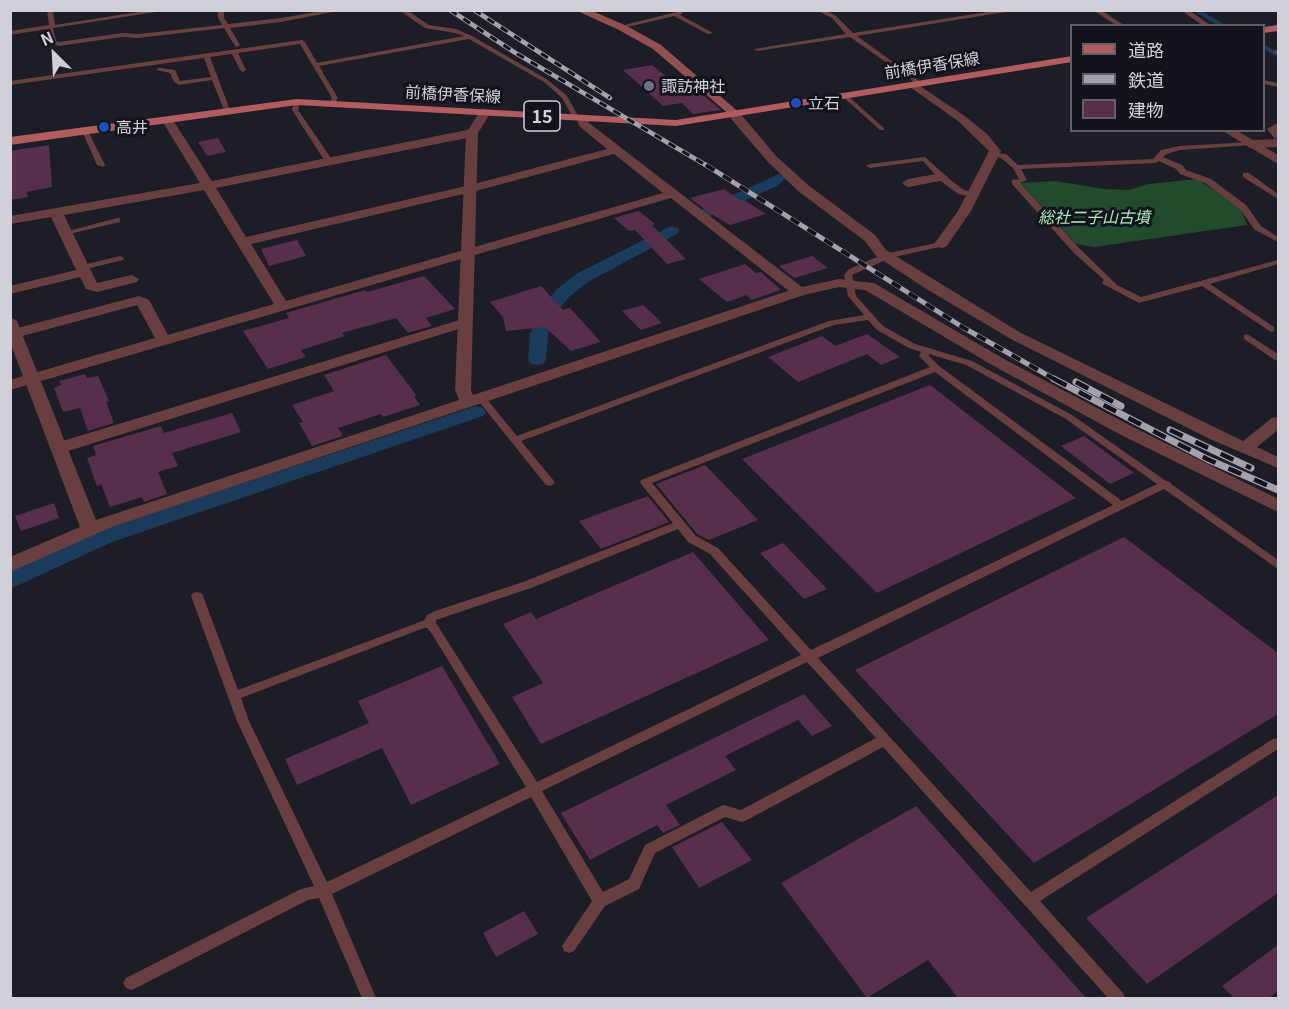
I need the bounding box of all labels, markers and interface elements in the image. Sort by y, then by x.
north arrow [24,24,84,84]
text: N [36,24,57,51]
legend [1070,24,1265,132]
text: 道路 [1128,36,1164,62]
street label: 前橋伊香保線 [883,48,981,82]
text: 鉄道 [1128,66,1164,92]
place label: 諏訪神社 [661,76,725,96]
marker: 諏訪神社 [642,79,656,93]
street label: 前橋伊香保線 [405,82,501,106]
place label: 立石 [808,93,840,113]
marker: 立石 [789,96,803,110]
text: 建物 [1128,96,1164,122]
road number: 15 [524,101,560,131]
place label: 高井 [116,117,148,137]
marker: 高井 [97,120,111,134]
park label: 総社二子山古墳 [1038,207,1150,227]

